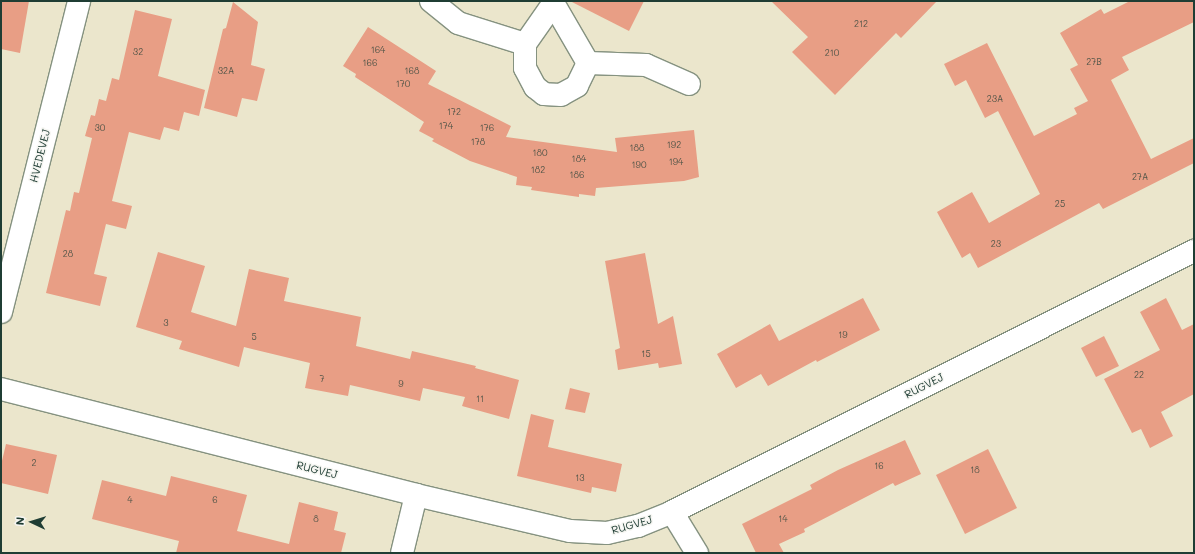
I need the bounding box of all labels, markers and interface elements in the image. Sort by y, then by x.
house number: 212 [854,19,868,29]
house number: 164 [371,45,385,55]
house number: 32 [133,47,143,57]
house number: 210 [825,48,839,58]
house number: 27B [1086,57,1102,67]
house number: 166 [363,58,377,68]
house number: 32A [218,66,234,76]
house number: 168 [405,66,419,76]
house number: 170 [396,79,410,89]
house number: 23A [987,94,1003,104]
house number: 172 [447,107,461,117]
house number: 174 [439,121,453,131]
house number: 30 [95,123,105,133]
house number: 176 [480,123,494,133]
street label: HVEDEVEJ [27,128,53,184]
house number: 178 [471,137,485,147]
house number: 192 [667,140,681,150]
house number: 188 [630,143,644,153]
house number: 180 [532,148,548,158]
house number: 184 [572,154,586,164]
house number: 194 [669,157,683,167]
house number: 190 [632,160,646,170]
house number: 182 [531,165,545,175]
house number: 186 [570,170,584,180]
house number: 27A [1132,172,1148,182]
house number: 25 [1055,199,1065,209]
house number: 23 [991,239,1001,249]
house number: 28 [63,249,73,259]
house number: 3 [163,318,169,328]
house number: 19 [838,330,848,340]
house number: 5 [251,332,257,342]
house number: 15 [641,349,651,359]
house number: 22 [1134,370,1144,380]
street label: RUGVEJ [902,371,946,401]
house number: 7 [319,374,325,384]
house number: 9 [398,379,404,389]
house number: 11 [476,394,484,404]
house number: 2 [31,458,37,468]
street label: RUGVEJ [295,459,339,481]
house number: 16 [874,461,884,471]
house number: 18 [970,465,980,475]
house number: 13 [575,473,585,483]
house number: 4 [127,495,133,505]
house number: 6 [212,495,218,505]
north arrow [12,502,52,542]
street label: RUGVEJ [610,513,654,537]
house number: 8 [313,514,319,524]
house number: 14 [778,514,788,524]
text: N [12,516,27,526]

